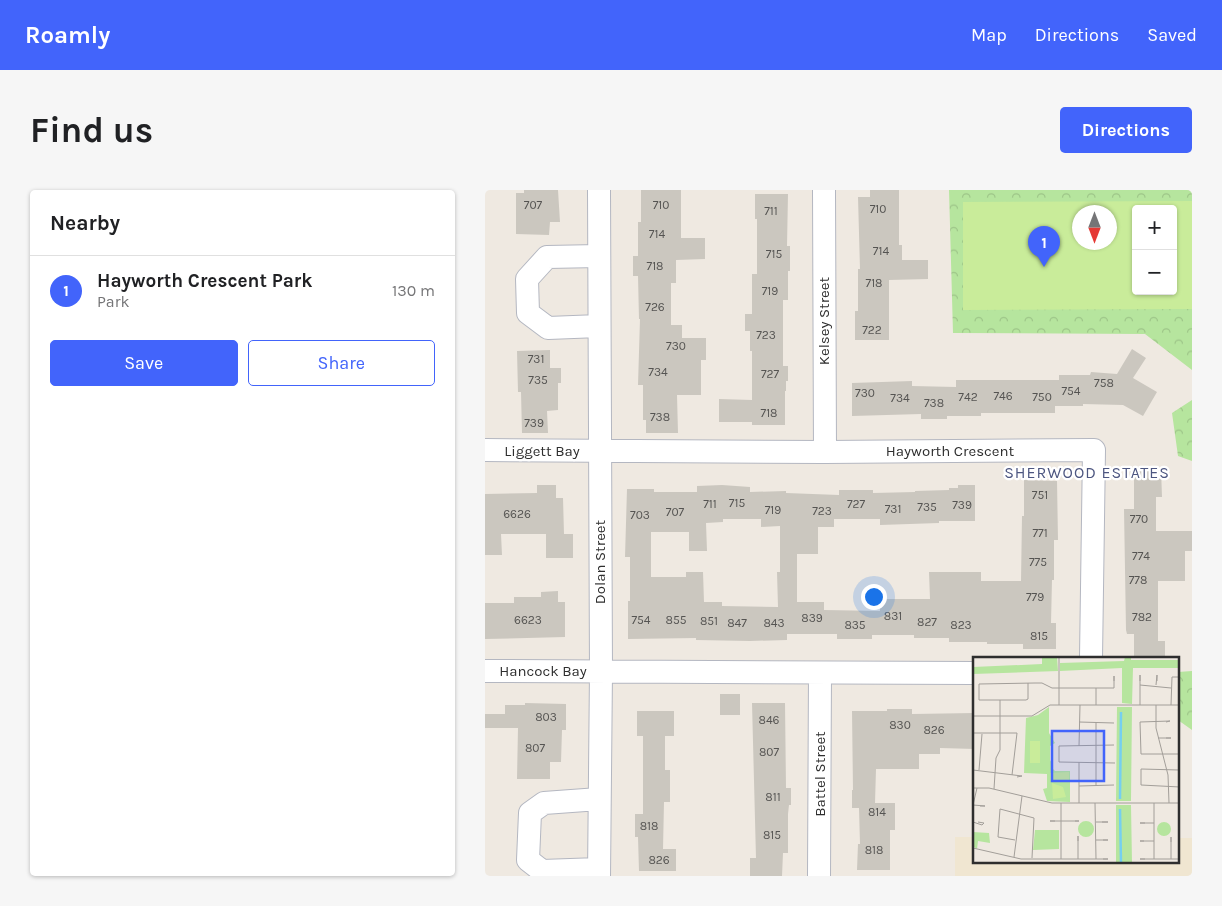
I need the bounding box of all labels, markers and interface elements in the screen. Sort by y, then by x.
text: Roamly [25,21,110,49]
text: Map [971,24,1007,46]
text: Directions [1035,24,1119,46]
text: Saved [1147,24,1197,46]
button: Directions [1060,107,1192,153]
text: Find us [30,110,153,151]
house number: 707 [524,198,543,212]
house number: 710 [653,198,669,212]
house number: 710 [870,202,886,216]
house number: 711 [764,204,778,218]
north arrow [1072,205,1117,250]
map controls [1132,205,1177,295]
button: + [1132,205,1177,250]
text: Nearby [50,211,120,235]
pin: 1 [1028,226,1060,267]
house number: 714 [649,227,665,241]
house number: 714 [873,244,889,258]
house number: 715 [766,247,782,261]
button: − [1132,250,1177,295]
house number: 718 [647,259,663,273]
text: Hayworth Crescent Park [97,270,313,292]
street label: Kelsey Street [815,276,833,365]
house number: 718 [866,276,882,290]
text: 1 [63,281,69,300]
text: 130 m [392,281,435,300]
house number: 719 [762,284,778,298]
text: Park [97,292,129,311]
house number: 726 [645,300,665,314]
house number: 722 [862,323,882,337]
house number: 723 [756,328,776,342]
house number: 730 [666,339,686,353]
button: Save [50,340,238,386]
button: Share [248,340,435,386]
house number: 731 [528,352,544,366]
house number: 734 [648,365,668,379]
house number: 727 [761,367,779,381]
house number: 735 [528,373,548,387]
house number: 758 [1094,376,1114,390]
house number: 754 [1061,384,1081,398]
house number: 730 [855,386,875,400]
house number: 746 [993,389,1013,403]
house number: 742 [958,390,978,404]
house number: 750 [1032,390,1052,404]
house number: 734 [890,391,910,405]
house number: 738 [924,396,944,410]
house number: 718 [761,406,777,420]
house number: 738 [650,410,670,424]
house number: 739 [524,416,544,430]
street label: Liggett Bay [504,442,580,460]
street label: Hayworth Crescent [886,442,1015,460]
district label: SHERWOOD ESTATES [1004,463,1170,482]
house number: 751 [1032,488,1048,502]
house number: 715 [729,496,745,510]
house number: 711 [703,497,717,511]
house number: 727 [847,497,865,511]
house number: 739 [952,498,972,512]
house number: 735 [917,500,937,514]
house number: 731 [885,502,901,516]
house number: 719 [765,503,781,517]
house number: 723 [812,504,832,518]
house number: 707 [666,505,685,519]
house number: 6626 [503,507,531,521]
house number: 703 [630,508,650,522]
house number: 770 [1130,512,1148,526]
street label: Dolan Street [591,519,609,604]
house number: 771 [1032,526,1048,540]
house number: 774 [1132,549,1150,563]
house number: 775 [1029,555,1047,569]
house number: 778 [1129,573,1147,587]
your location [861,584,887,610]
house number: 779 [1026,590,1044,604]
house number: 831 [884,609,902,623]
house number: 782 [1132,610,1152,624]
house number: 839 [801,611,823,625]
house number: 6623 [514,613,542,627]
house number: 754 [631,613,651,627]
house number: 855 [666,613,687,627]
house number: 851 [700,614,718,628]
house number: 827 [917,615,937,629]
house number: 847 [727,616,747,630]
house number: 843 [763,616,785,630]
house number: 835 [844,618,866,632]
house number: 823 [950,618,972,632]
house number: 815 [1030,629,1048,643]
inset map [973,657,1179,864]
street label: Hancock Bay [499,662,587,680]
house number: 803 [535,710,557,724]
house number: 846 [759,713,780,727]
house number: 830 [889,718,911,732]
house number: 826 [923,723,945,737]
street label: Battel Street [811,731,829,817]
house number: 807 [525,741,545,755]
house number: 807 [759,745,779,759]
house number: 811 [765,790,781,804]
house number: 814 [868,805,886,819]
house number: 818 [640,819,658,833]
house number: 815 [763,828,781,842]
house number: 818 [865,843,883,857]
house number: 826 [648,853,670,867]

